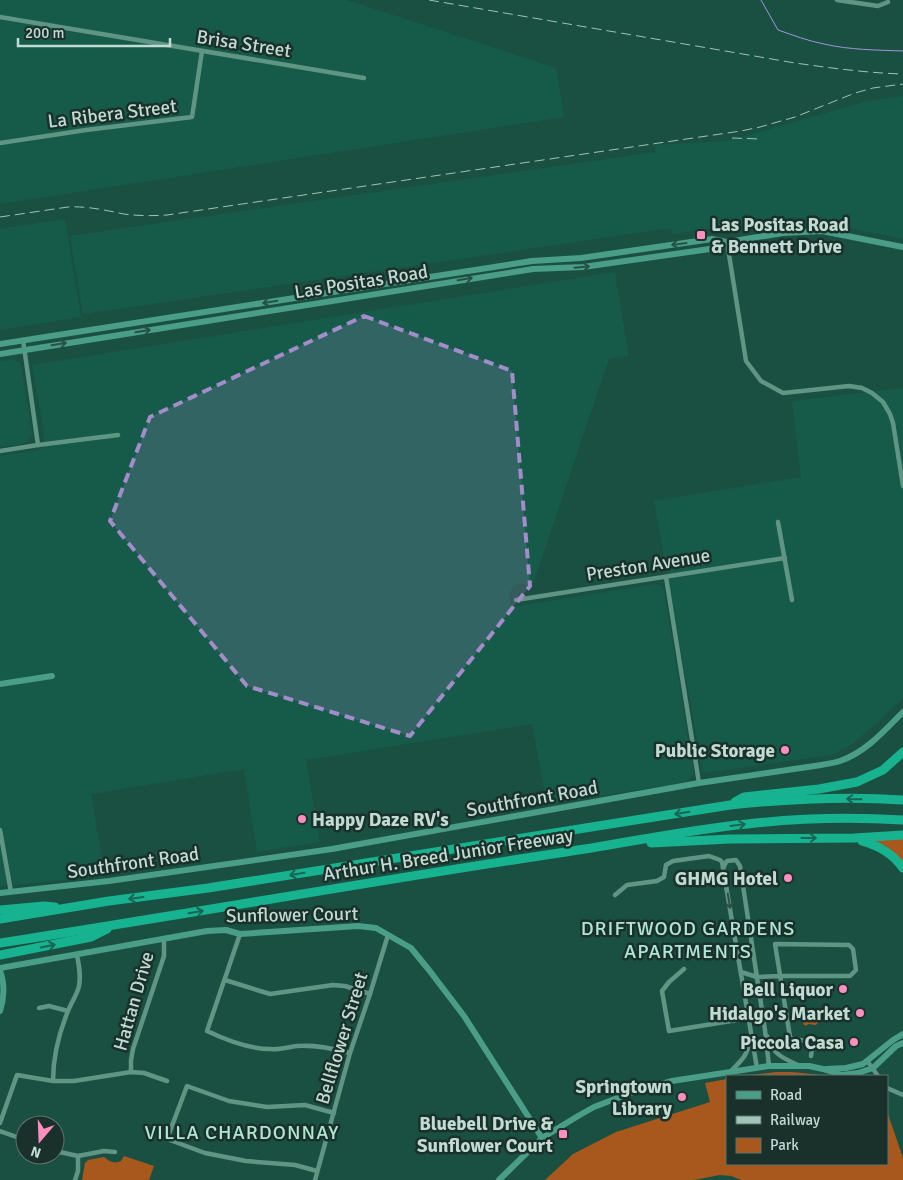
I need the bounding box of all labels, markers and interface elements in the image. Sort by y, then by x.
scale bar [18,15,170,47]
text: 200 m [25,24,65,42]
street label: Brisa Street [195,25,293,63]
street label: La Ribera Street [46,94,178,134]
place label: Las Positas Road & Bennett Drive [711,213,849,259]
marker: Las Positas Road & Bennett Drive [695,229,707,241]
one-way arrow [671,239,687,249]
street label: Las Positas Road [293,260,430,304]
one-way arrow [573,262,589,271]
one-way arrow [456,274,472,284]
one-way arrow [262,297,278,307]
one-way arrow [135,325,151,335]
one-way arrow [51,339,67,349]
street label: Preston Avenue [584,543,712,587]
place label: Public Storage [655,739,775,763]
marker: Public Storage [779,744,791,756]
street label: Southfront Road [465,776,600,822]
one-way arrow [847,794,863,803]
place label: Happy Daze RV's [312,808,449,832]
one-way arrow [674,808,690,818]
marker: Happy Daze RV's [296,813,308,825]
one-way arrow [729,820,745,830]
street label: Arthur H. Breed Junior Freeway [321,823,575,887]
one-way arrow [801,834,817,843]
street label: Southfront Road [66,842,201,884]
place label: GHMG Hotel [675,867,778,891]
one-way arrow [289,869,305,879]
marker: GHMG Hotel [782,872,794,884]
one-way arrow [128,893,144,903]
one-way arrow [724,893,734,909]
street label: Sunflower Court [226,902,359,928]
one-way arrow [188,906,204,916]
district label: DRIFTWOOD GARDENS APARTMENTS [581,916,795,964]
one-way arrow [39,940,55,950]
street label: Hattan Drive [108,949,160,1054]
street label: Bellflower Street [310,969,374,1107]
place label: Bell Liquor [743,978,833,1002]
marker: Bell Liquor [837,983,849,995]
place label: Hidalgo's Market [709,1002,850,1026]
marker: Hidalgo's Market [854,1007,866,1019]
place label: Piccola Casa [740,1031,844,1055]
marker: Piccola Casa [848,1036,860,1048]
place label: Springtown Library [575,1075,673,1121]
legend [726,1075,888,1165]
text: Road [770,1086,802,1104]
marker: Springtown Library [676,1091,688,1103]
text: Railway [770,1111,820,1129]
place label: Bluebell Drive & Sunflower Court [417,1112,554,1158]
north arrow [15,1115,65,1165]
district label: VILLA CHARDONNAY [145,1120,339,1145]
marker: Bluebell Drive & Sunflower Court [557,1128,569,1140]
text: Park [770,1136,799,1154]
text: N [29,1142,43,1161]

